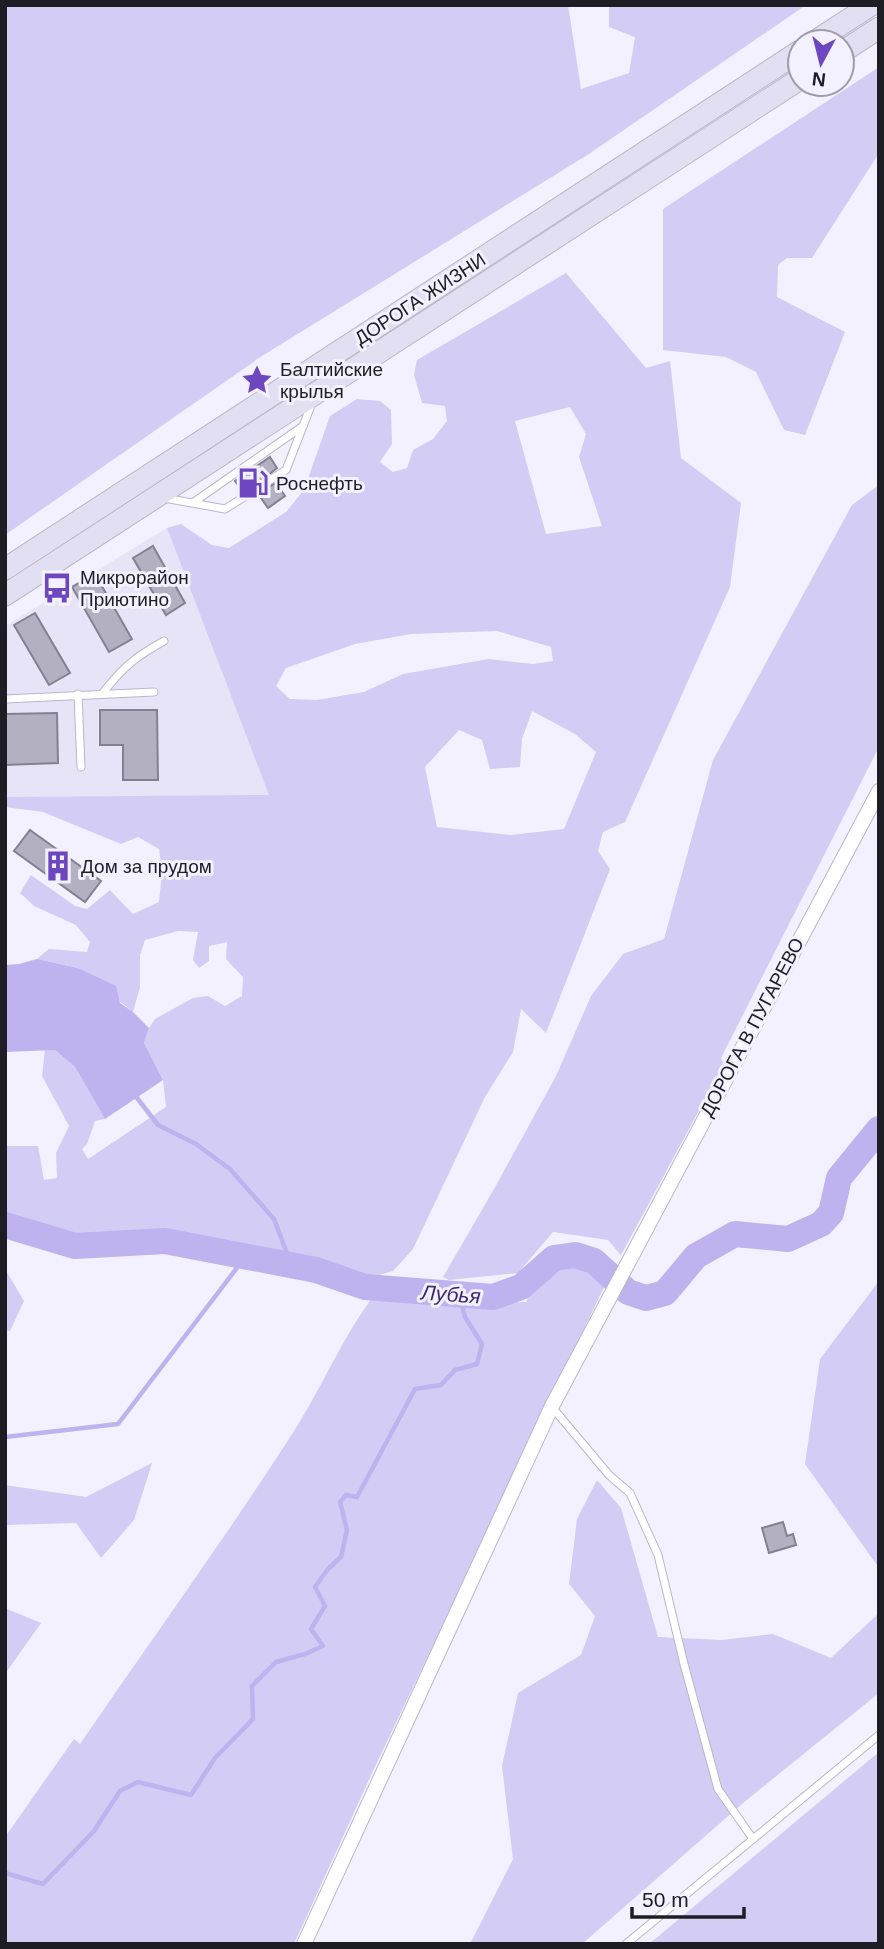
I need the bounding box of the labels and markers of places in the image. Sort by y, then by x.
place label: Балтийские крылья [280,359,383,402]
place icon: Балтийские крылья [240,363,274,397]
fuel station icon: Роснефть [236,466,270,500]
place label: Роснефть [276,473,363,494]
place label: Микрорайон Приютино [80,567,189,610]
bus stop icon: Микрорайон Приютино [40,571,74,605]
building icon: Дом за прудом [41,849,75,883]
place label: Дом за прудом [81,856,212,877]

